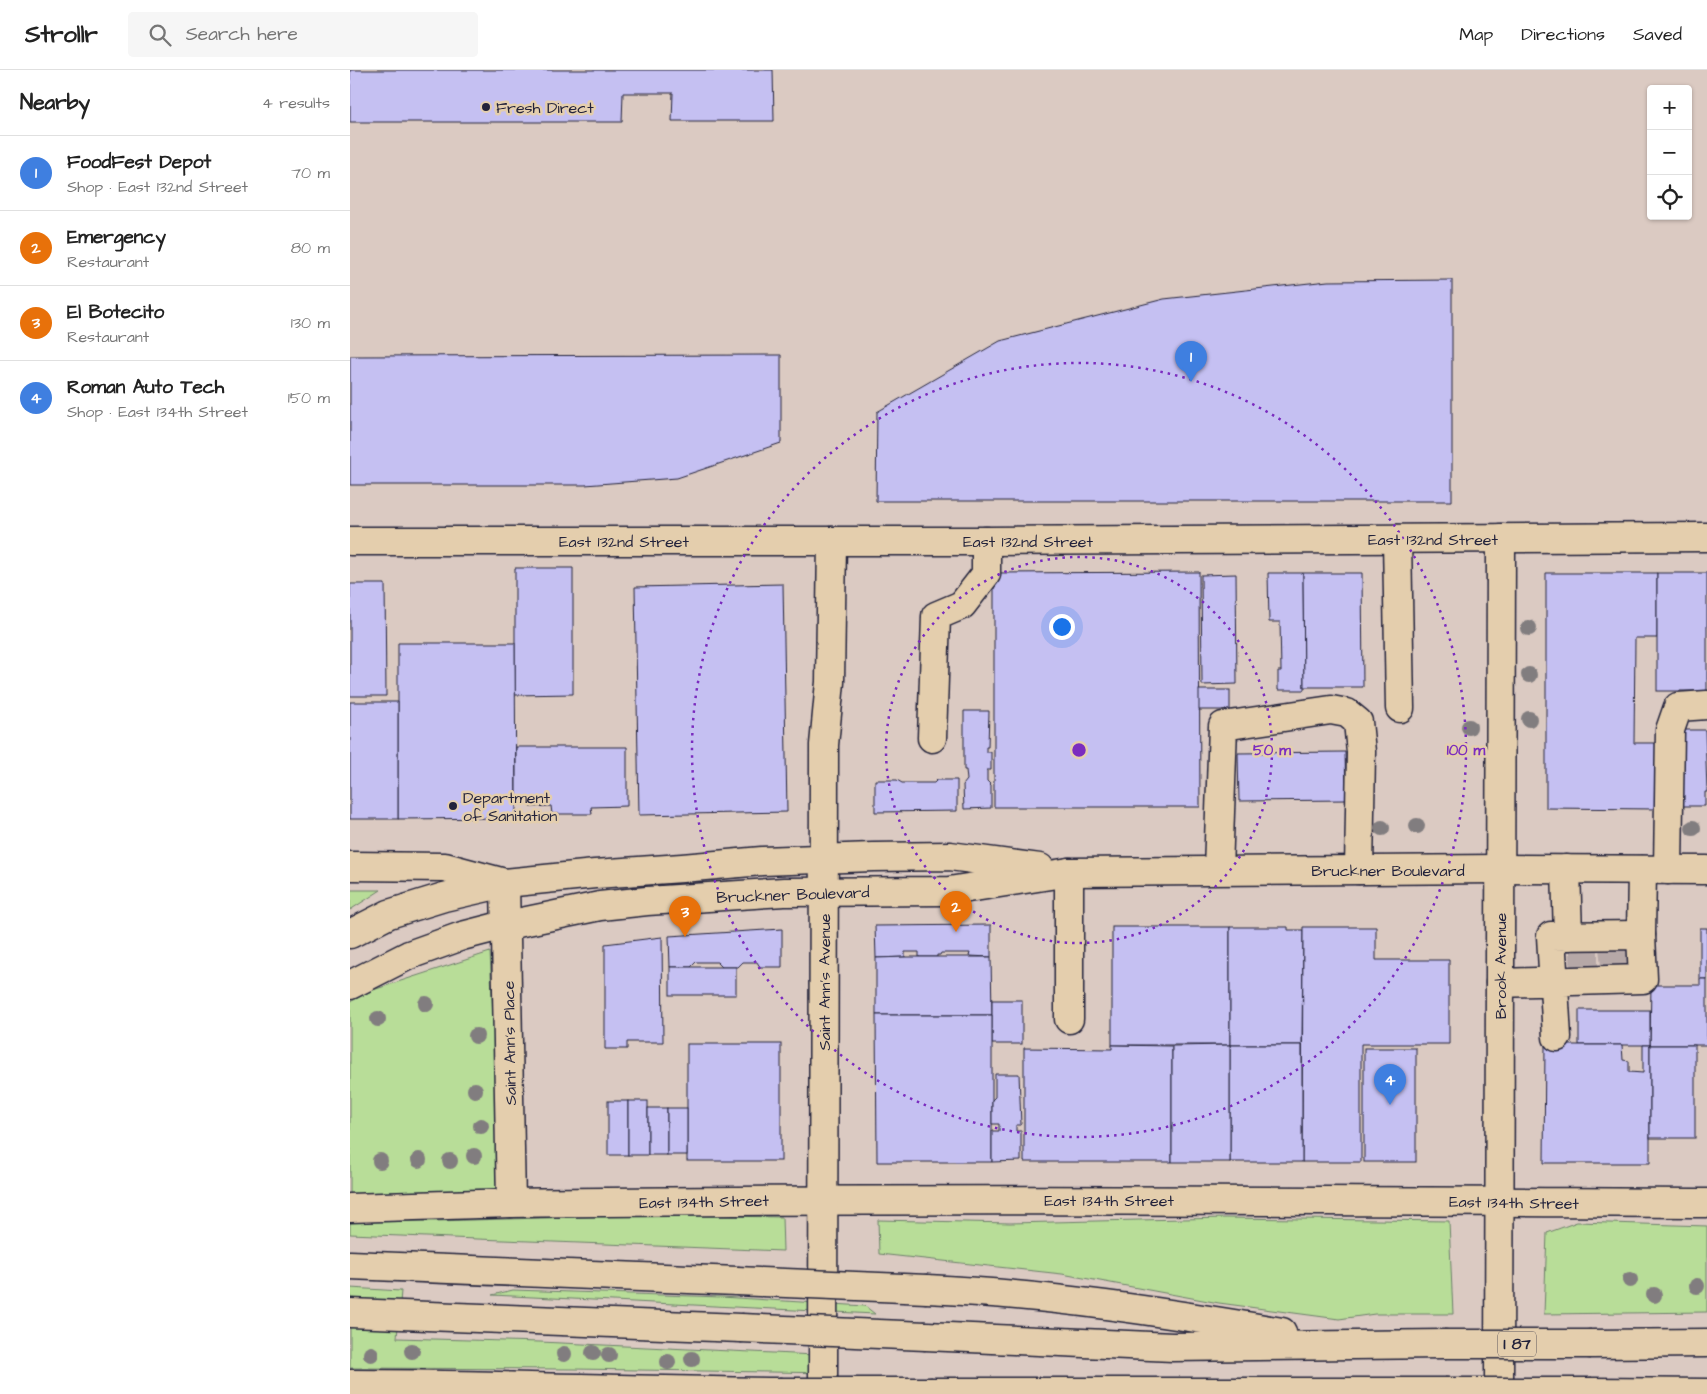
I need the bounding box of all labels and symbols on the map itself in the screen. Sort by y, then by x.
place label: Fresh Direct [496,97,594,119]
marker: Fresh Direct [480,101,492,113]
pin: 1 [1175,341,1207,382]
street label: East 132nd Street [1368,529,1498,551]
street label: East 132nd Street [559,531,689,553]
street label: East 132nd Street [963,531,1093,553]
your location [1049,614,1075,640]
text: 50 m [1253,740,1291,761]
text: 100 m [1447,740,1486,761]
centre of rings [1070,741,1088,759]
place label: Department of Sanitation [463,787,557,827]
marker: Department of Sanitation [447,800,459,812]
street label: Bruckner Boulevard [1311,860,1465,882]
street label: Bruckner Boulevard [716,881,870,909]
pin: 2 [940,891,972,932]
pin: 3 [669,896,701,937]
street label: Brook Avenue [1490,912,1512,1019]
street label: Saint Ann's Avenue [814,913,836,1050]
street label: Saint Ann's Place [498,980,522,1105]
pin: 4 [1374,1064,1406,1105]
street label: East 134th Street [639,1190,770,1214]
street label: East 134th Street [1044,1190,1174,1212]
street label: East 134th Street [1449,1191,1580,1215]
road number: I 87 [1498,1332,1536,1356]

